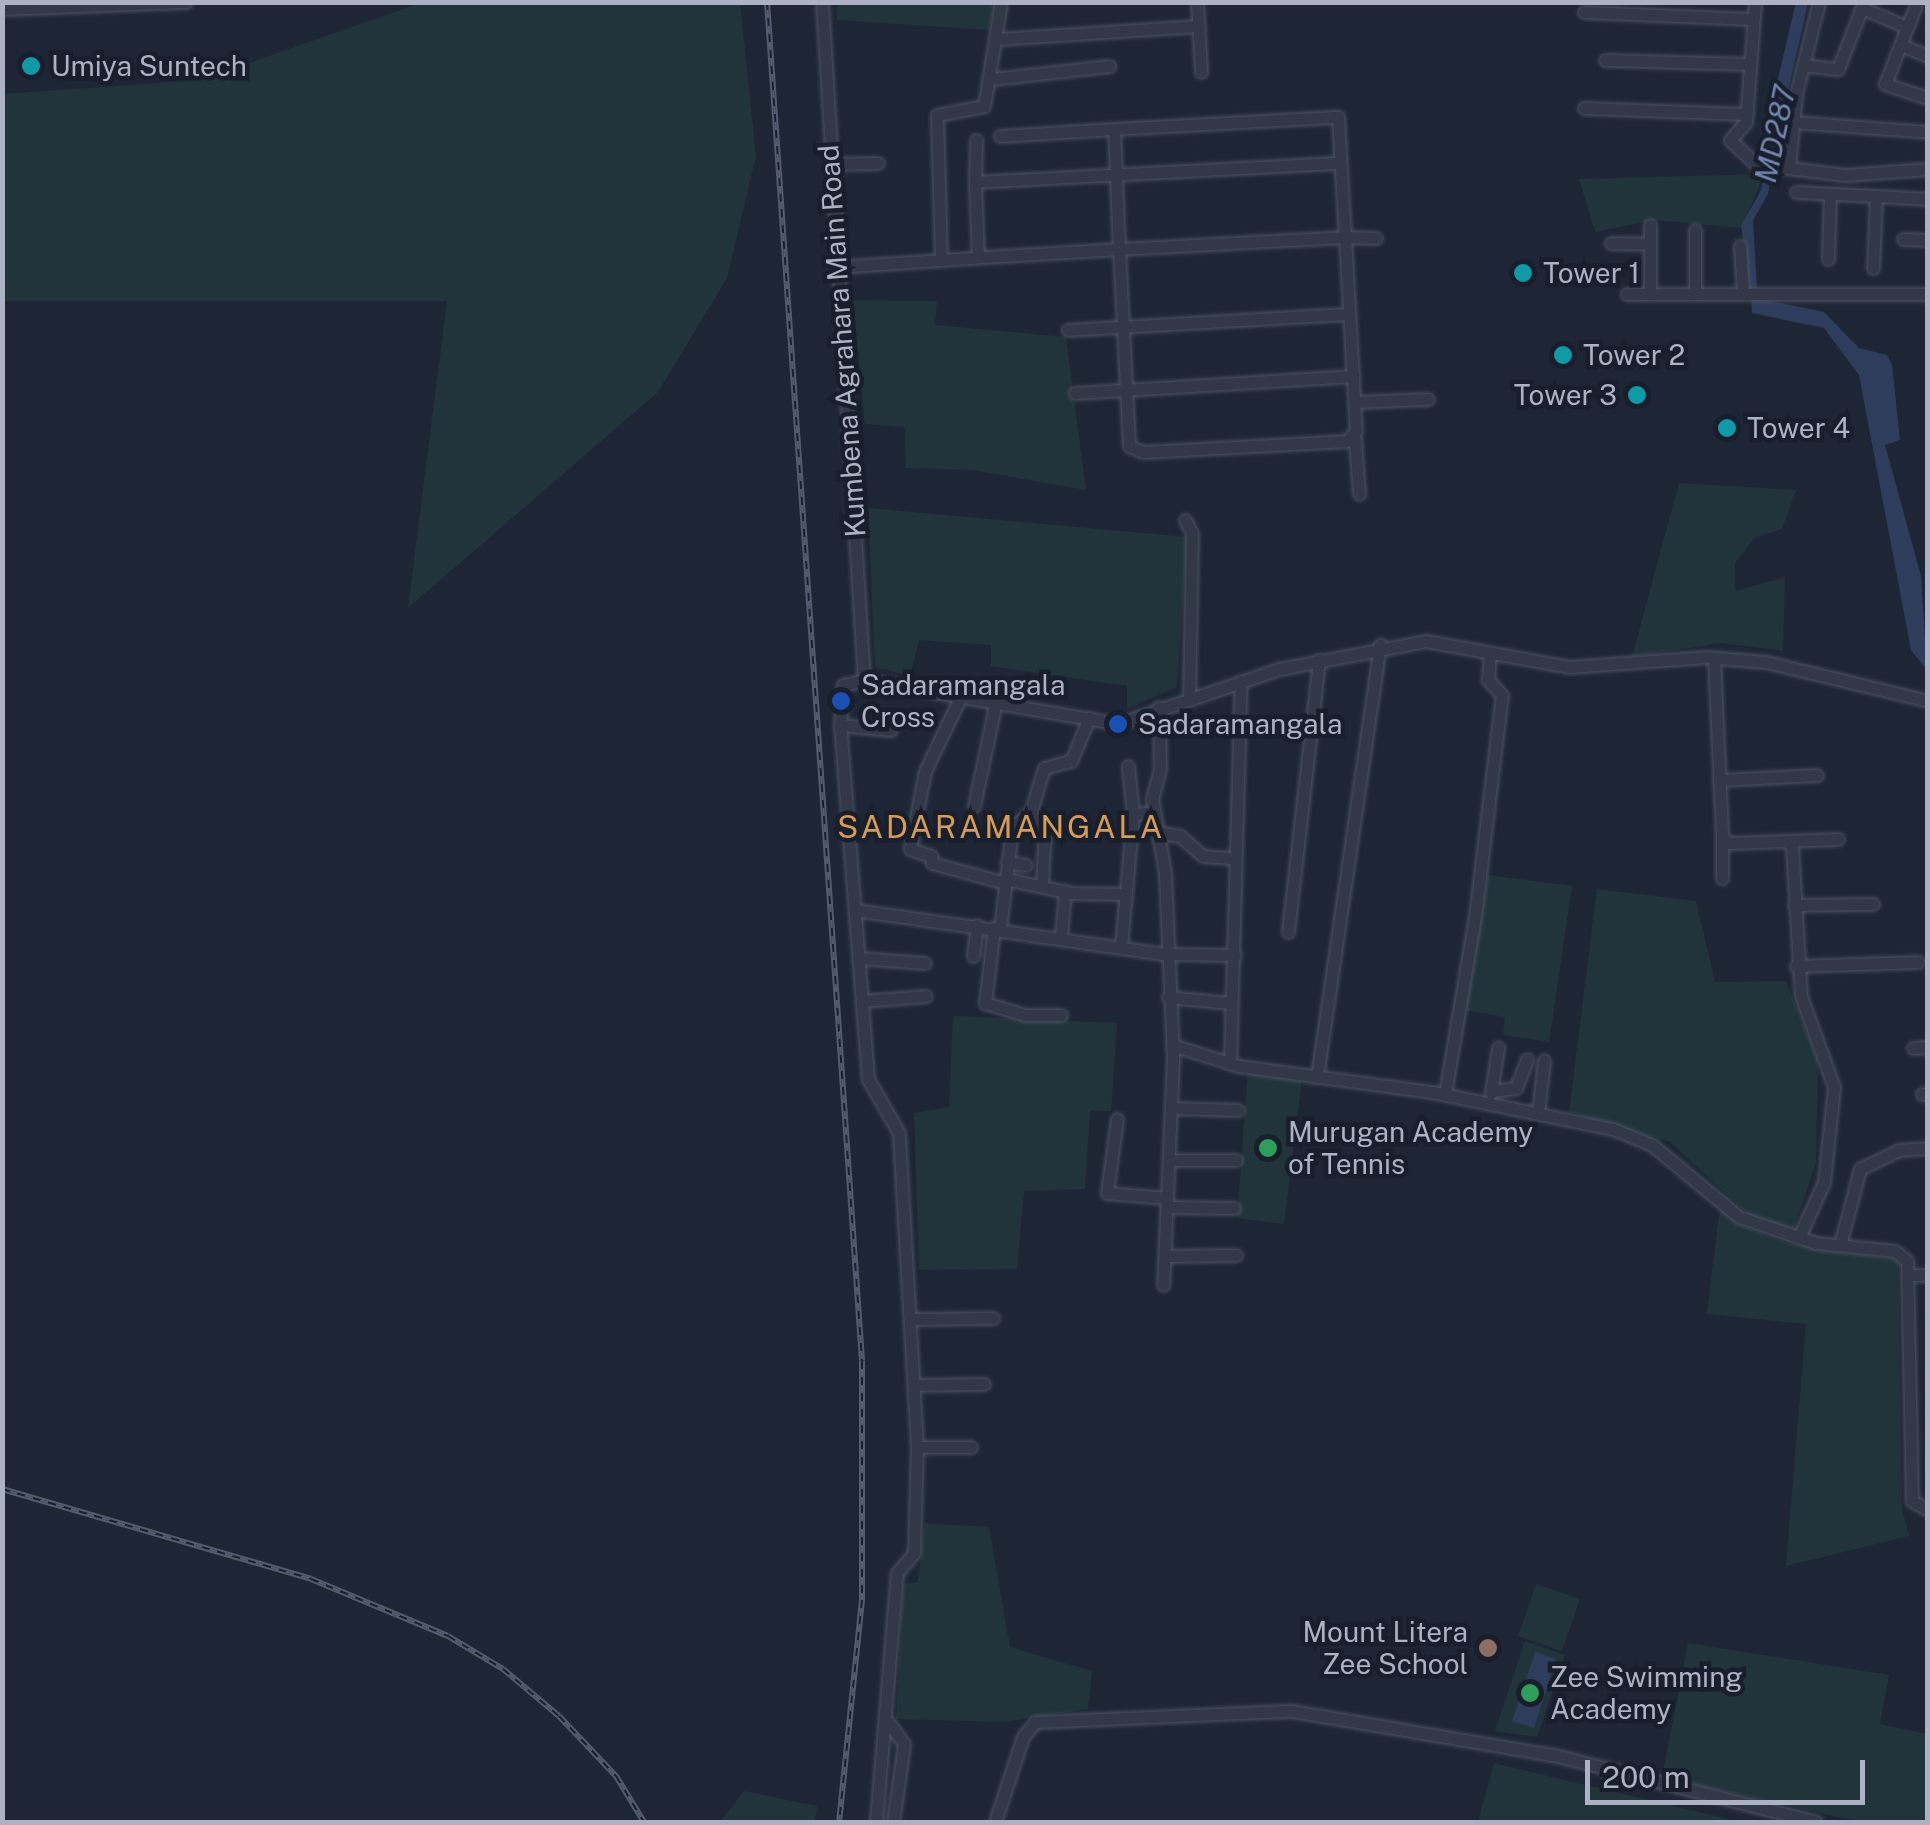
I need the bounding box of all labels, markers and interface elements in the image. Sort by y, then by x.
place label: Umiya Suntech [51,49,247,83]
marker: Umiya Suntech [20,55,42,77]
water label: MD287 [1747,82,1803,186]
street label: Kumbena Agrahara Main Road [812,144,872,538]
place label: Tower 1 [1543,256,1640,290]
marker: Tower 1 [1512,262,1534,284]
place label: Tower 2 [1583,338,1685,372]
marker: Tower 2 [1552,344,1574,366]
place label: Tower 3 [1514,378,1617,412]
marker: Tower 3 [1626,384,1648,406]
place label: Tower 4 [1747,411,1850,445]
marker: Tower 4 [1716,417,1738,439]
place label: Sadaramangala Cross [861,668,1065,734]
marker: Sadaramangala Cross [830,690,852,712]
place label: Sadaramangala [1138,707,1342,741]
marker: Sadaramangala [1107,713,1129,735]
district label: SADARAMANGALA [837,808,1165,846]
place label: Murugan Academy of Tennis [1288,1115,1533,1181]
marker: Murugan Academy of Tennis [1257,1137,1279,1159]
place label: Mount Litera Zee School [1303,1615,1468,1681]
marker: Mount Litera Zee School [1477,1637,1499,1659]
place label: Zee Swimming Academy [1550,1660,1743,1726]
marker: Zee Swimming Academy [1519,1682,1541,1704]
scale bar [1590,1740,1870,1802]
text: 200 m [1602,1759,1690,1795]

